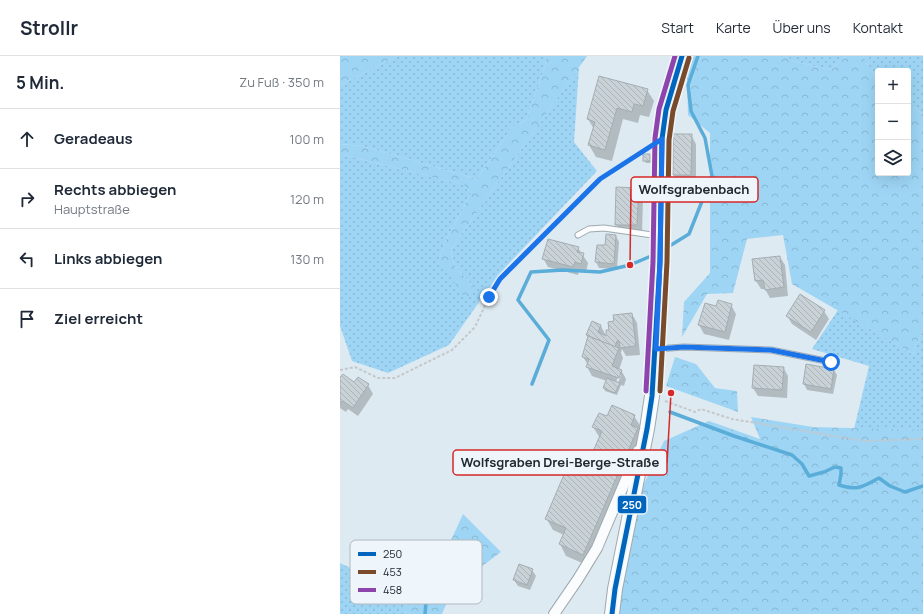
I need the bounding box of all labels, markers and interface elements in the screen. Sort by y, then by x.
text: Strollr [20,15,78,41]
text: Start [661,18,694,37]
text: Karte [716,18,751,37]
text: Über uns [773,18,831,37]
text: Kontakt [853,18,903,37]
map controls [875,68,911,176]
button: + [875,68,911,104]
text: 5 Min. [16,71,64,94]
text: Zu Fuß · 350 m [239,73,324,91]
button: − [875,104,911,140]
icon: ahead [16,128,38,150]
text: Geradeaus [54,128,133,149]
text: 100 m [289,130,324,148]
button: layers [875,140,911,176]
callout: Wolfsgrabenbach [631,177,758,202]
text: Rechts abbiegen [54,179,176,200]
text: Wolfsgrabenbach [639,180,749,198]
icon: right [16,188,38,210]
text: 120 m [290,190,324,208]
text: Hauptstraße [54,200,130,218]
icon: left [16,248,38,270]
text: Links abbiegen [54,248,162,269]
text: 130 m [290,250,324,268]
route end [480,288,498,306]
icon: arrive [16,308,38,330]
text: Ziel erreicht [54,308,143,329]
route start [822,353,840,371]
callout: Wolfsgraben Drei-Berge-Straße [453,450,667,475]
text: Wolfsgraben Drei-Berge-Straße [461,453,659,471]
line badge: 250 [617,495,647,514]
text: 250 [622,497,642,512]
legend [350,540,482,604]
text: 250 [383,546,402,561]
text: 453 [383,564,402,579]
text: 458 [383,582,402,597]

